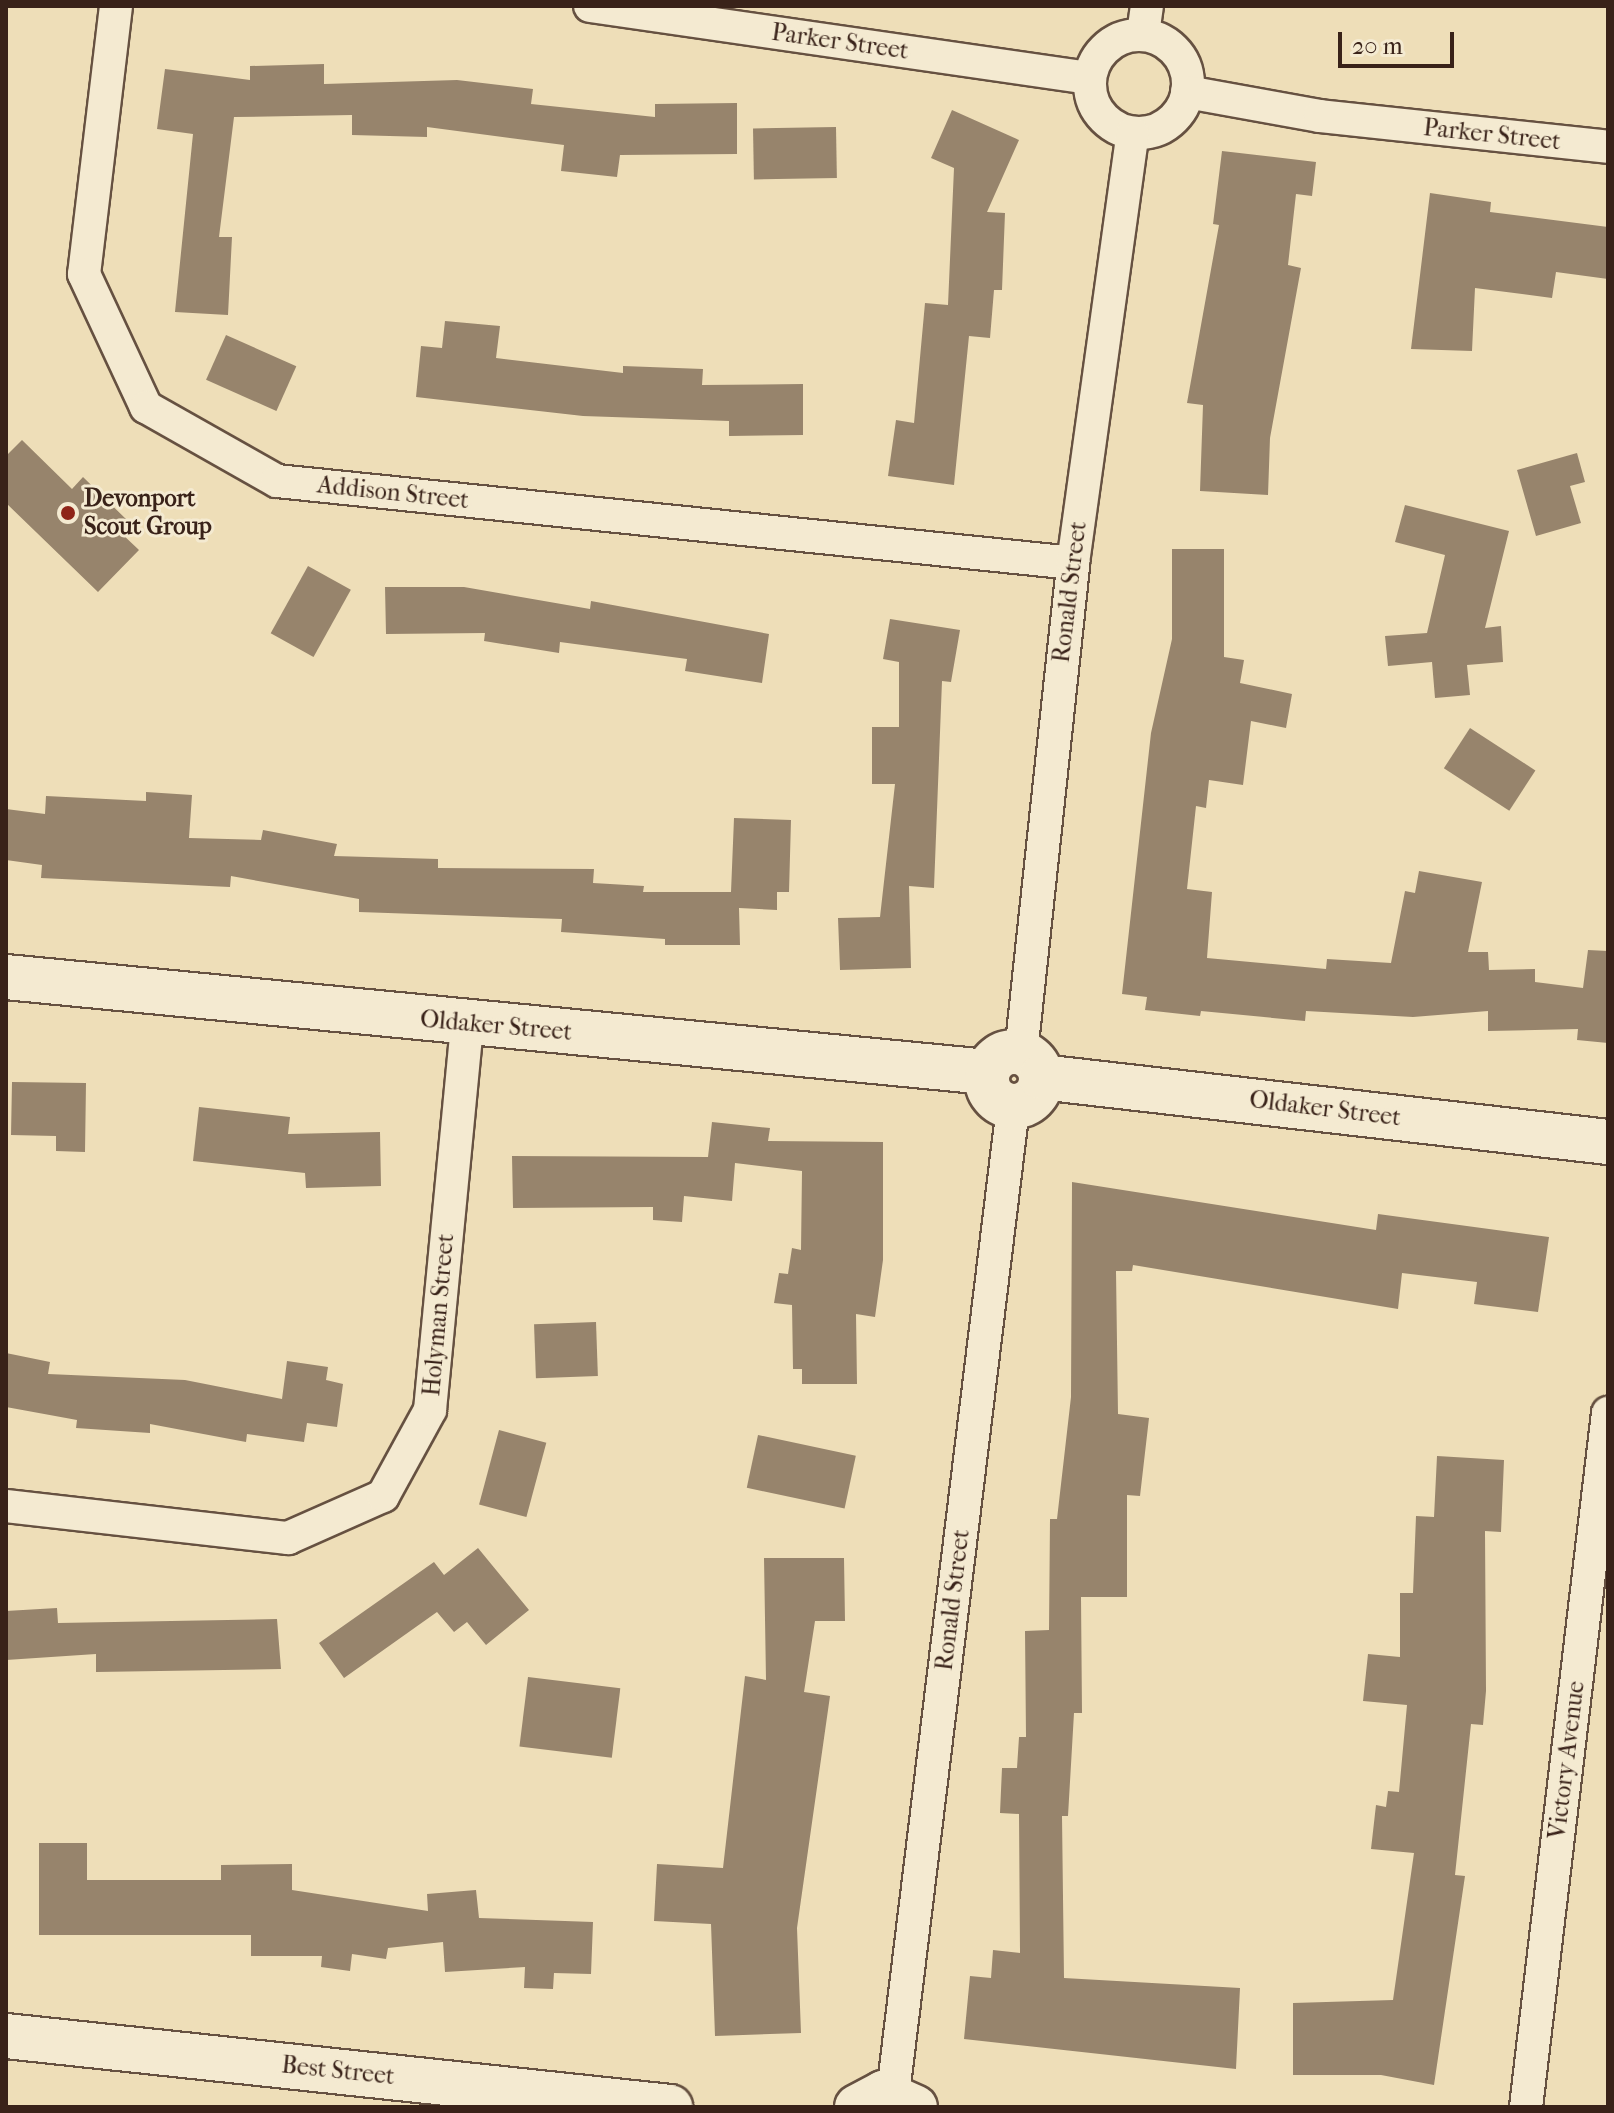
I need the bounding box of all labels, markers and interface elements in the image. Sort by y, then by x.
scale bar [1342,16,1458,66]
street label: Parker Street [770,18,910,66]
text: 20 m [1352,32,1403,60]
street label: Parker Street [1422,113,1562,157]
street label: Addison Street [316,471,470,515]
place label: Devonport Scout Group [84,485,212,541]
marker: Devonport Scout Group [59,504,77,522]
street label: Ronald Street [1047,520,1093,664]
street label: Oldaker Street [419,1005,573,1047]
street label: Oldaker Street [1248,1085,1402,1133]
street label: Holyman Street [418,1233,460,1397]
street label: Ronald Street [930,1528,976,1672]
street label: Victory Avenue [1543,1679,1591,1841]
street label: Best Street [280,2051,396,2091]

